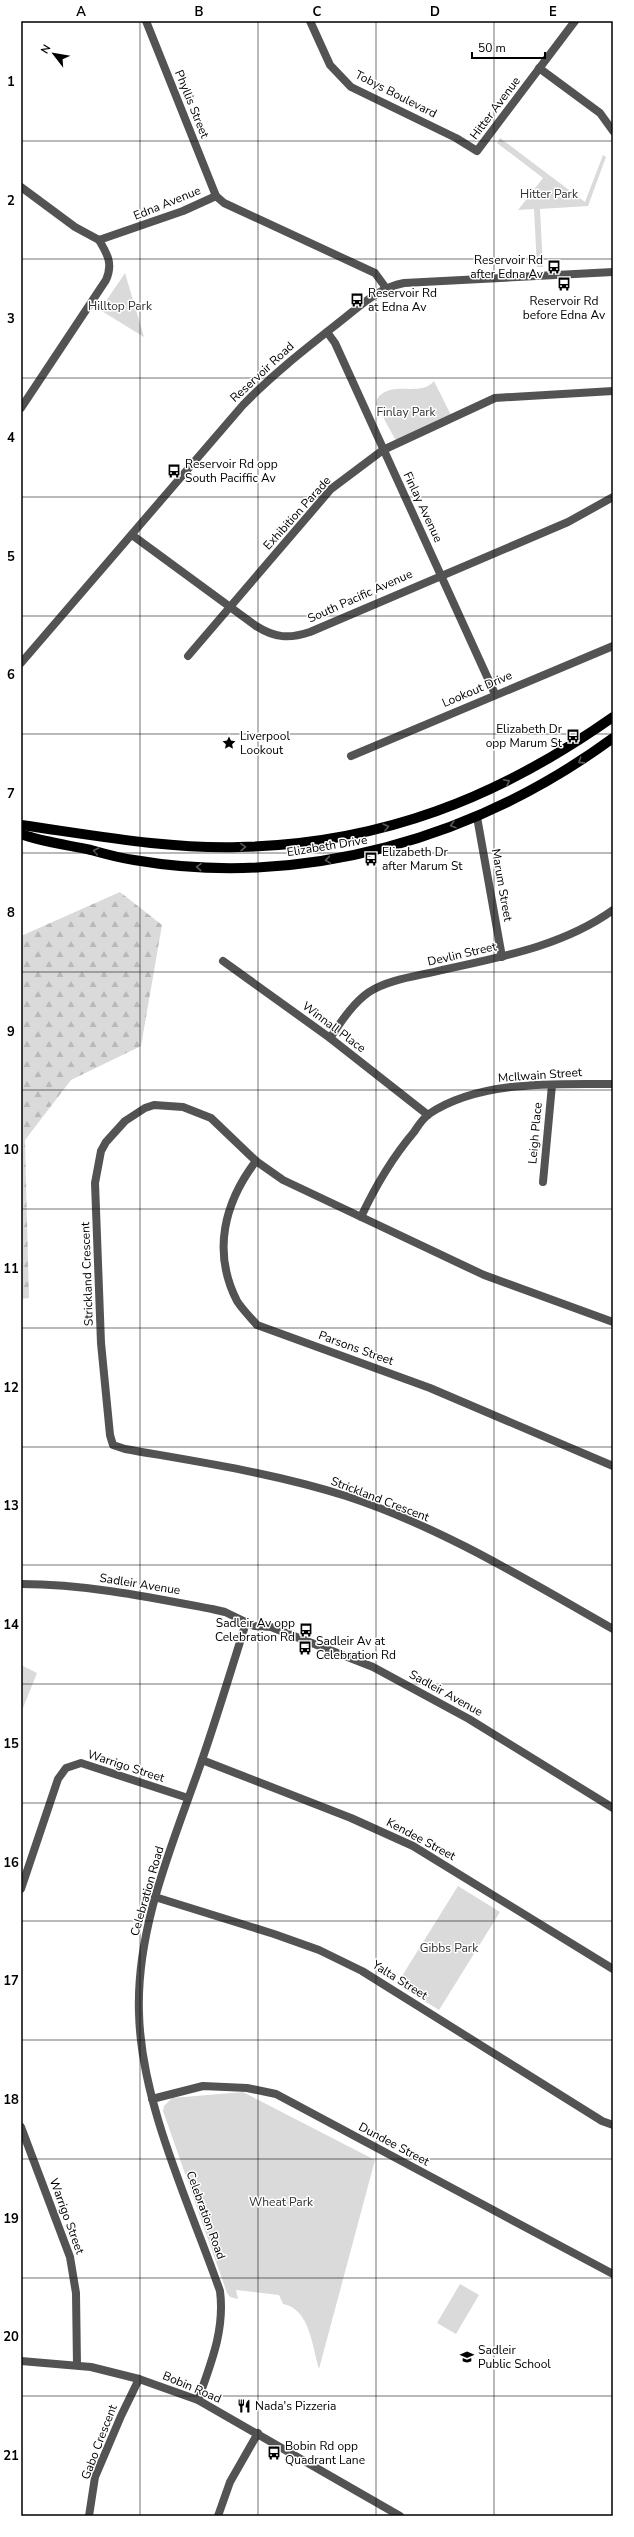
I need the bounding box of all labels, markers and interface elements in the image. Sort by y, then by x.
text: A [76,3,86,21]
text: B [195,3,204,21]
text: C [313,3,322,21]
text: D [430,3,440,21]
text: E [549,3,557,21]
north arrow [34,34,74,74]
scale bar [472,34,545,60]
text: 50 m [478,40,506,56]
text: N [37,42,54,56]
street label: Tobys Boulevard [352,66,440,122]
street label: Phyllis Street [171,68,213,141]
text: 1 [7,73,15,91]
street label: Hitter Avenue [466,73,524,143]
street label: Edna Avenue [131,182,203,224]
park label: Hitter Park [520,186,579,202]
text: 2 [7,192,15,210]
place label: Reservoir Rd after Edna Av [470,252,544,282]
bus stop icon: Reservoir Rd after Edna Av [546,259,562,275]
bus stop icon: Reservoir Rd before Edna Av [556,276,572,292]
place label: Reservoir Rd at Edna Av [368,285,437,315]
bus stop icon: Reservoir Rd at Edna Av [349,292,365,308]
place label: Reservoir Rd before Edna Av [523,293,606,323]
park label: Hilltop Park [88,298,153,314]
text: 3 [7,310,15,328]
street label: Reservoir Road [227,338,297,406]
park label: Finlay Park [376,404,437,420]
text: 4 [7,429,15,447]
place label: Reservoir Rd opp South Paciffic Av [185,456,278,486]
bus stop icon: Reservoir Rd opp South Paciffic Av [166,463,182,479]
street label: Finlay Avenue [400,469,446,545]
street label: Exhibition Parade [260,473,334,553]
text: 5 [7,548,15,566]
street label: South Pacific Avenue [305,566,415,626]
text: 6 [7,666,15,684]
street label: Lookout Drive [439,667,515,711]
place label: Elizabeth Dr opp Marum St [486,721,563,751]
place label: Liverpool Lookout [240,728,290,758]
bus stop icon: Elizabeth Dr opp Marum St [565,728,581,744]
place icon: Liverpool Lookout [221,735,237,751]
one-way arrow [579,756,586,763]
one-way arrow [503,779,511,787]
text: 7 [7,785,15,803]
one-way arrow [450,821,457,829]
one-way arrow [382,824,389,832]
street label: Elizabeth Drive [286,832,368,860]
one-way arrow [240,843,246,851]
place label: Elizabeth Dr after Marum St [382,844,463,874]
street label: Marum Street [488,847,516,923]
one-way arrow [92,848,99,856]
bus stop icon: Elizabeth Dr after Marum St [363,851,379,867]
one-way arrow [325,855,331,864]
one-way arrow [196,862,202,871]
text: 8 [7,904,15,922]
street label: Devlin Street [426,938,499,970]
street label: Winnall Place [299,998,369,1056]
text: 9 [7,1023,15,1041]
street label: McIlwain Street [498,1064,583,1086]
street label: Leigh Place [524,1101,546,1165]
text: 10 [3,1141,19,1159]
street label: Strickland Crescent [77,1221,97,1326]
text: 11 [3,1260,19,1278]
street label: Parsons Street [316,1327,396,1369]
text: 12 [3,1379,19,1397]
street label: Strickland Crescent [328,1473,432,1525]
text: 13 [3,1497,19,1515]
street label: Sadleir Avenue [98,1570,182,1598]
place label: Sadleir Av opp Celebration Rd [215,1615,295,1645]
text: 14 [3,1616,19,1634]
bus stop icon: Sadleir Av opp Celebration Rd [298,1622,314,1638]
place label: Sadleir Av at Celebration Rd [316,1633,396,1663]
bus stop icon: Sadleir Av at Celebration Rd [297,1640,313,1656]
street label: Sadleir Avenue [406,1666,486,1720]
text: 15 [3,1735,19,1753]
street label: Warrigo Street [86,1746,167,1786]
street label: Kendee Street [384,1814,459,1864]
street label: Celebration Road [126,1844,168,1938]
text: 16 [3,1854,19,1872]
park label: Gibbs Park [420,1940,479,1956]
street label: Yalta Street [368,1956,431,2004]
text: 17 [3,1972,19,1990]
text: 18 [3,2091,19,2109]
street label: Dundee Street [356,2119,433,2170]
street label: Celebration Road [183,2169,229,2261]
street label: Warrigo Street [46,2176,88,2257]
park label: Wheat Park [249,2194,314,2210]
text: 19 [3,2210,19,2228]
text: 20 [3,2328,19,2346]
place label: Sadleir Public School [478,2342,551,2372]
school or university icon: Sadleir Public School [459,2349,475,2365]
street label: Bobin Road [160,2367,224,2407]
restaurant icon: Nada's Pizzeria [236,2398,252,2414]
place label: Nada's Pizzeria [255,2398,336,2414]
street label: Gabo Crescent [77,2401,121,2482]
place label: Bobin Rd opp Quadrant Lane [285,2438,365,2468]
bus stop icon: Bobin Rd opp Quadrant Lane [266,2445,282,2461]
text: 21 [3,2447,19,2465]

